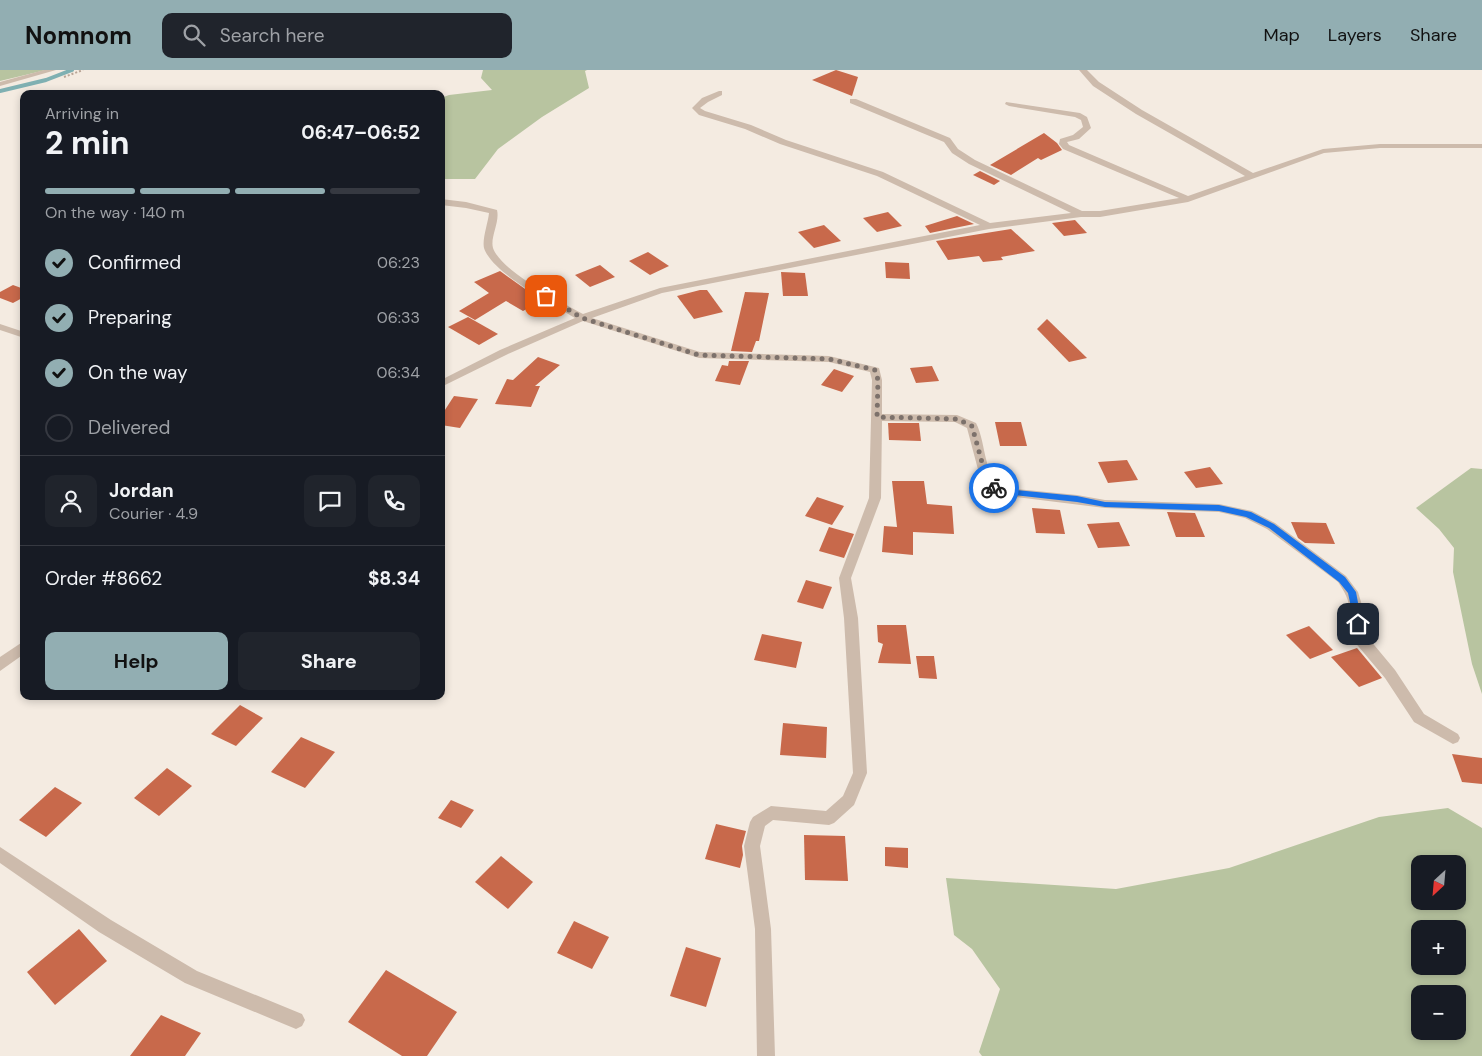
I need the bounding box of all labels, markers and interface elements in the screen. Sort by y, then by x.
search box [162,13,512,58]
text: Nomnom [25,20,132,51]
icon: search [180,21,208,49]
text: Search here [220,23,325,48]
text: Map [1264,23,1300,47]
text: Layers [1328,23,1382,47]
text: Share [1410,23,1457,47]
text: Arriving in [45,103,119,124]
text: 06:47–06:52 [301,120,420,145]
text: 2 min [45,122,130,164]
text: On the way · 140 m [45,202,185,223]
icon: check [45,249,73,277]
text: Confirmed [88,250,181,275]
text: 06:23 [377,252,420,273]
pin [525,275,567,317]
icon: bag [532,282,560,310]
icon: check [45,304,73,332]
text: Preparing [88,305,172,330]
text: 06:33 [377,307,420,328]
icon: check [45,359,73,387]
text: On the way [88,360,188,385]
text: 06:34 [377,362,420,383]
text: Delivered [88,415,170,440]
courier [969,463,1019,513]
icon: bike [980,474,1008,502]
button: person [45,475,97,527]
button: chat [304,475,356,527]
button: phone [368,475,420,527]
text: Jordan [109,478,174,503]
text: Courier · 4.9 [109,503,198,524]
text: Order #8662 [45,566,162,591]
text: $8.34 [368,566,420,591]
pin [1337,603,1379,645]
icon: home [1344,610,1372,638]
button: Help [45,632,228,690]
button: Share [238,632,420,690]
north arrow [1411,855,1466,910]
map controls [1411,855,1466,1040]
button: + [1411,920,1466,975]
button: − [1411,985,1466,1040]

